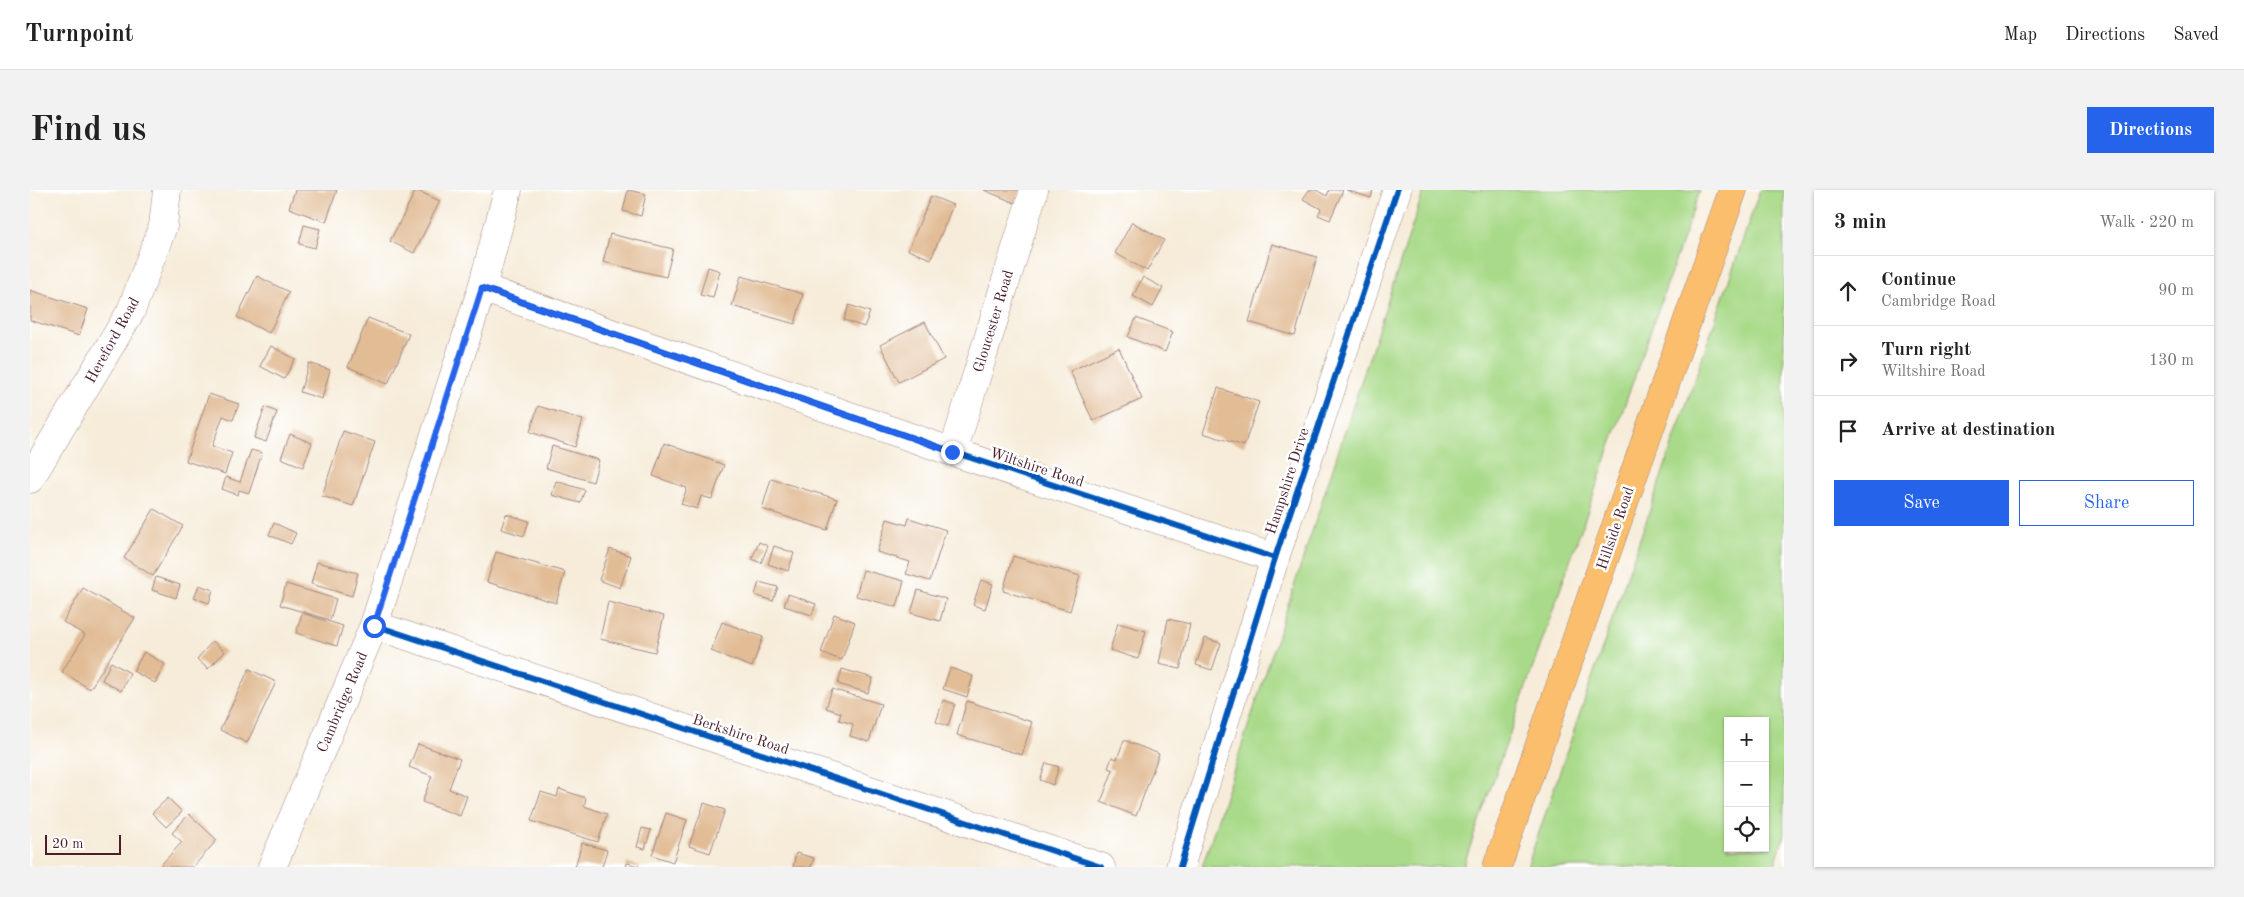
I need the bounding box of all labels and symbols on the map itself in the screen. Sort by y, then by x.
street label: Gloucester Road [972,268,1017,374]
street label: Hereford Road [84,295,143,386]
street label: Hampshire Drive [1264,426,1313,537]
route end [941,441,964,464]
street label: Wiltshire Road [988,446,1086,491]
street label: Hillside Road [1595,485,1638,572]
route start [363,615,386,638]
street label: Cambridge Road [315,650,371,755]
street label: Berkshire Road [690,713,791,758]
scale bar [45,832,121,855]

